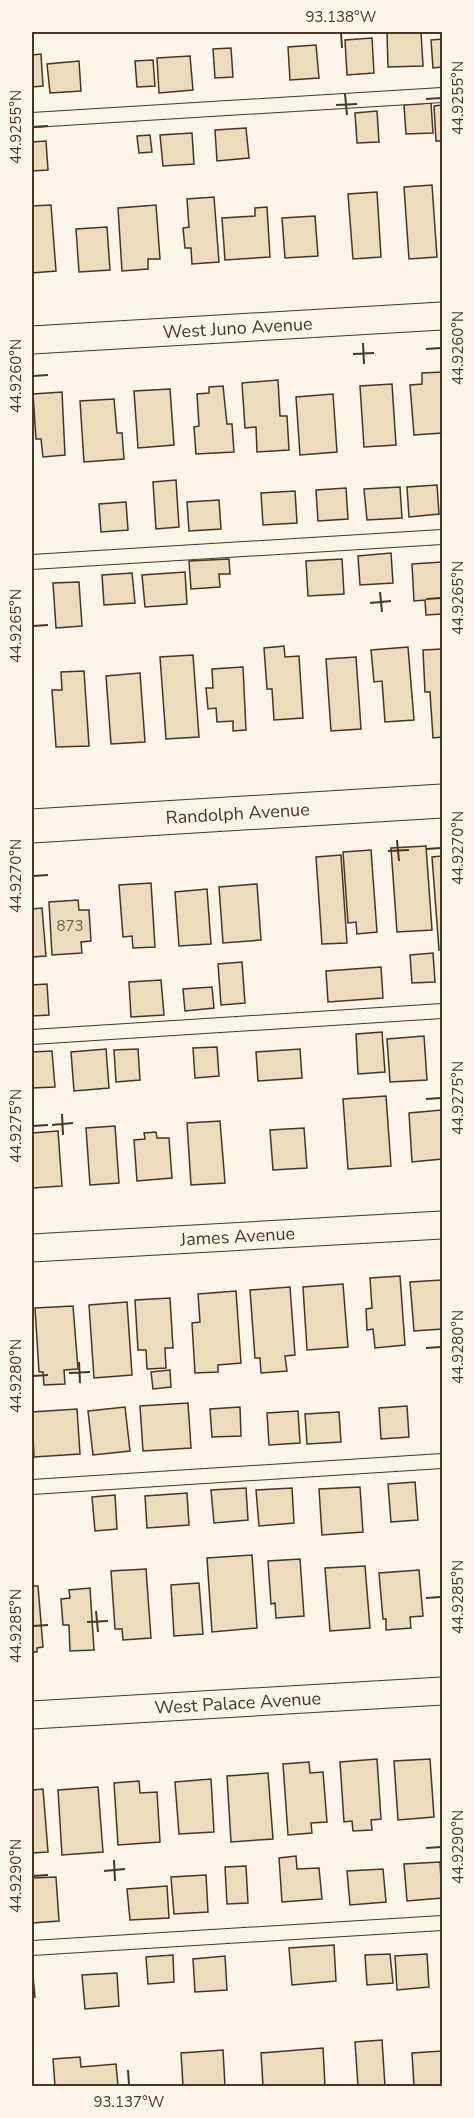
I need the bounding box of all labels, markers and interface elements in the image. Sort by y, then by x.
text: 93.138°W [306,7,377,27]
text: 44.9255°N [448,61,468,135]
text: 44.9255°N [6,90,26,164]
text: 44.9260°N [448,311,468,385]
street label: West Juno Avenue [162,312,313,344]
text: 44.9260°N [6,339,26,413]
text: 44.9265°N [448,561,468,635]
text: 44.9265°N [6,589,26,663]
street label: Randolph Avenue [165,797,310,830]
text: 44.9270°N [448,811,468,885]
text: 44.9270°N [6,839,26,913]
house number: 873 [56,916,84,936]
text: 44.9275°N [448,1061,468,1135]
text: 44.9275°N [6,1089,26,1163]
street label: James Avenue [179,1221,296,1252]
text: 44.9280°N [448,1310,468,1384]
text: 44.9280°N [6,1339,26,1413]
text: 44.9285°N [448,1560,468,1634]
text: 44.9285°N [6,1589,26,1663]
street label: West Palace Avenue [154,1686,322,1720]
text: 44.9290°N [448,1810,468,1884]
text: 44.9290°N [6,1839,26,1913]
text: 93.137°W [94,2092,165,2112]

